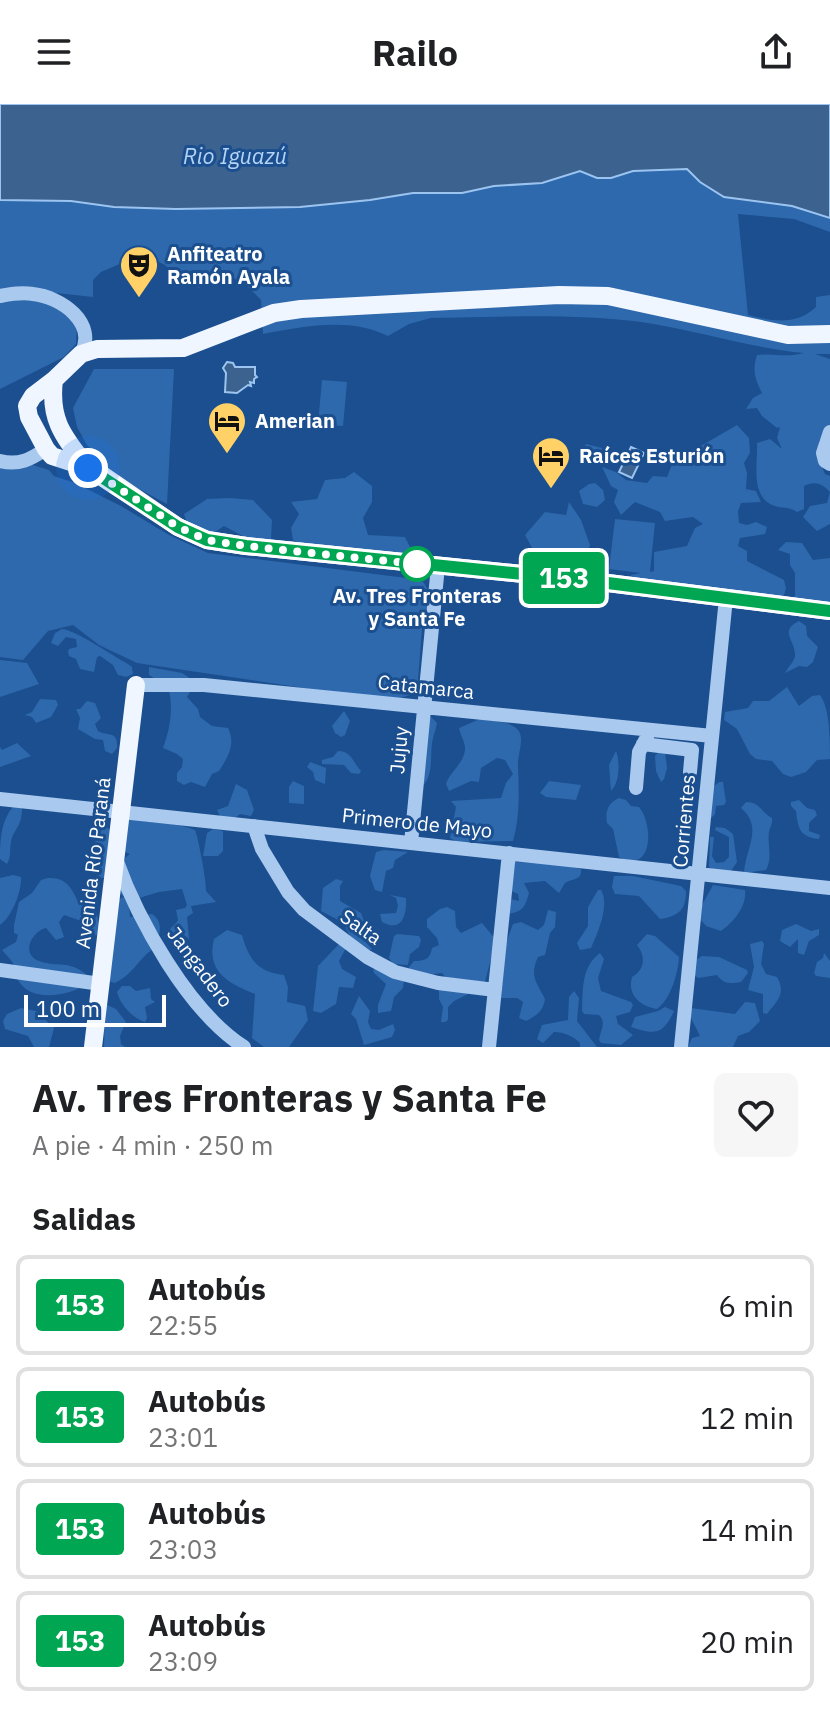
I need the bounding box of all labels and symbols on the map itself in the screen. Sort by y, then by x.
water label: Rio Iguazú [183,141,287,170]
place label: Anfiteatro Ramón Ayala [167,240,290,290]
theatre icon: Anfiteatro Ramón Ayala [118,244,160,299]
hotel icon: Amerian [206,400,248,455]
place label: Amerian [255,407,335,434]
hotel icon: Raíces Esturión [530,435,572,490]
place label: Raíces Esturión [579,442,724,469]
your location [68,448,108,488]
marker: Av. Tres Fronteras y Santa Fe [400,547,434,581]
line badge: 153 [518,552,610,604]
place label: Av. Tres Fronteras y Santa Fe [333,582,501,632]
street label: Catamarca [376,668,476,705]
street label: Jujuy [383,725,414,775]
street label: Corrientes [666,773,701,869]
street label: Avenida Río Paraná [69,775,116,950]
street label: Primero de Mayo [341,801,494,844]
street label: Salta [335,903,388,951]
street label: Jangadero [161,921,240,1013]
scale bar [24,991,166,1027]

